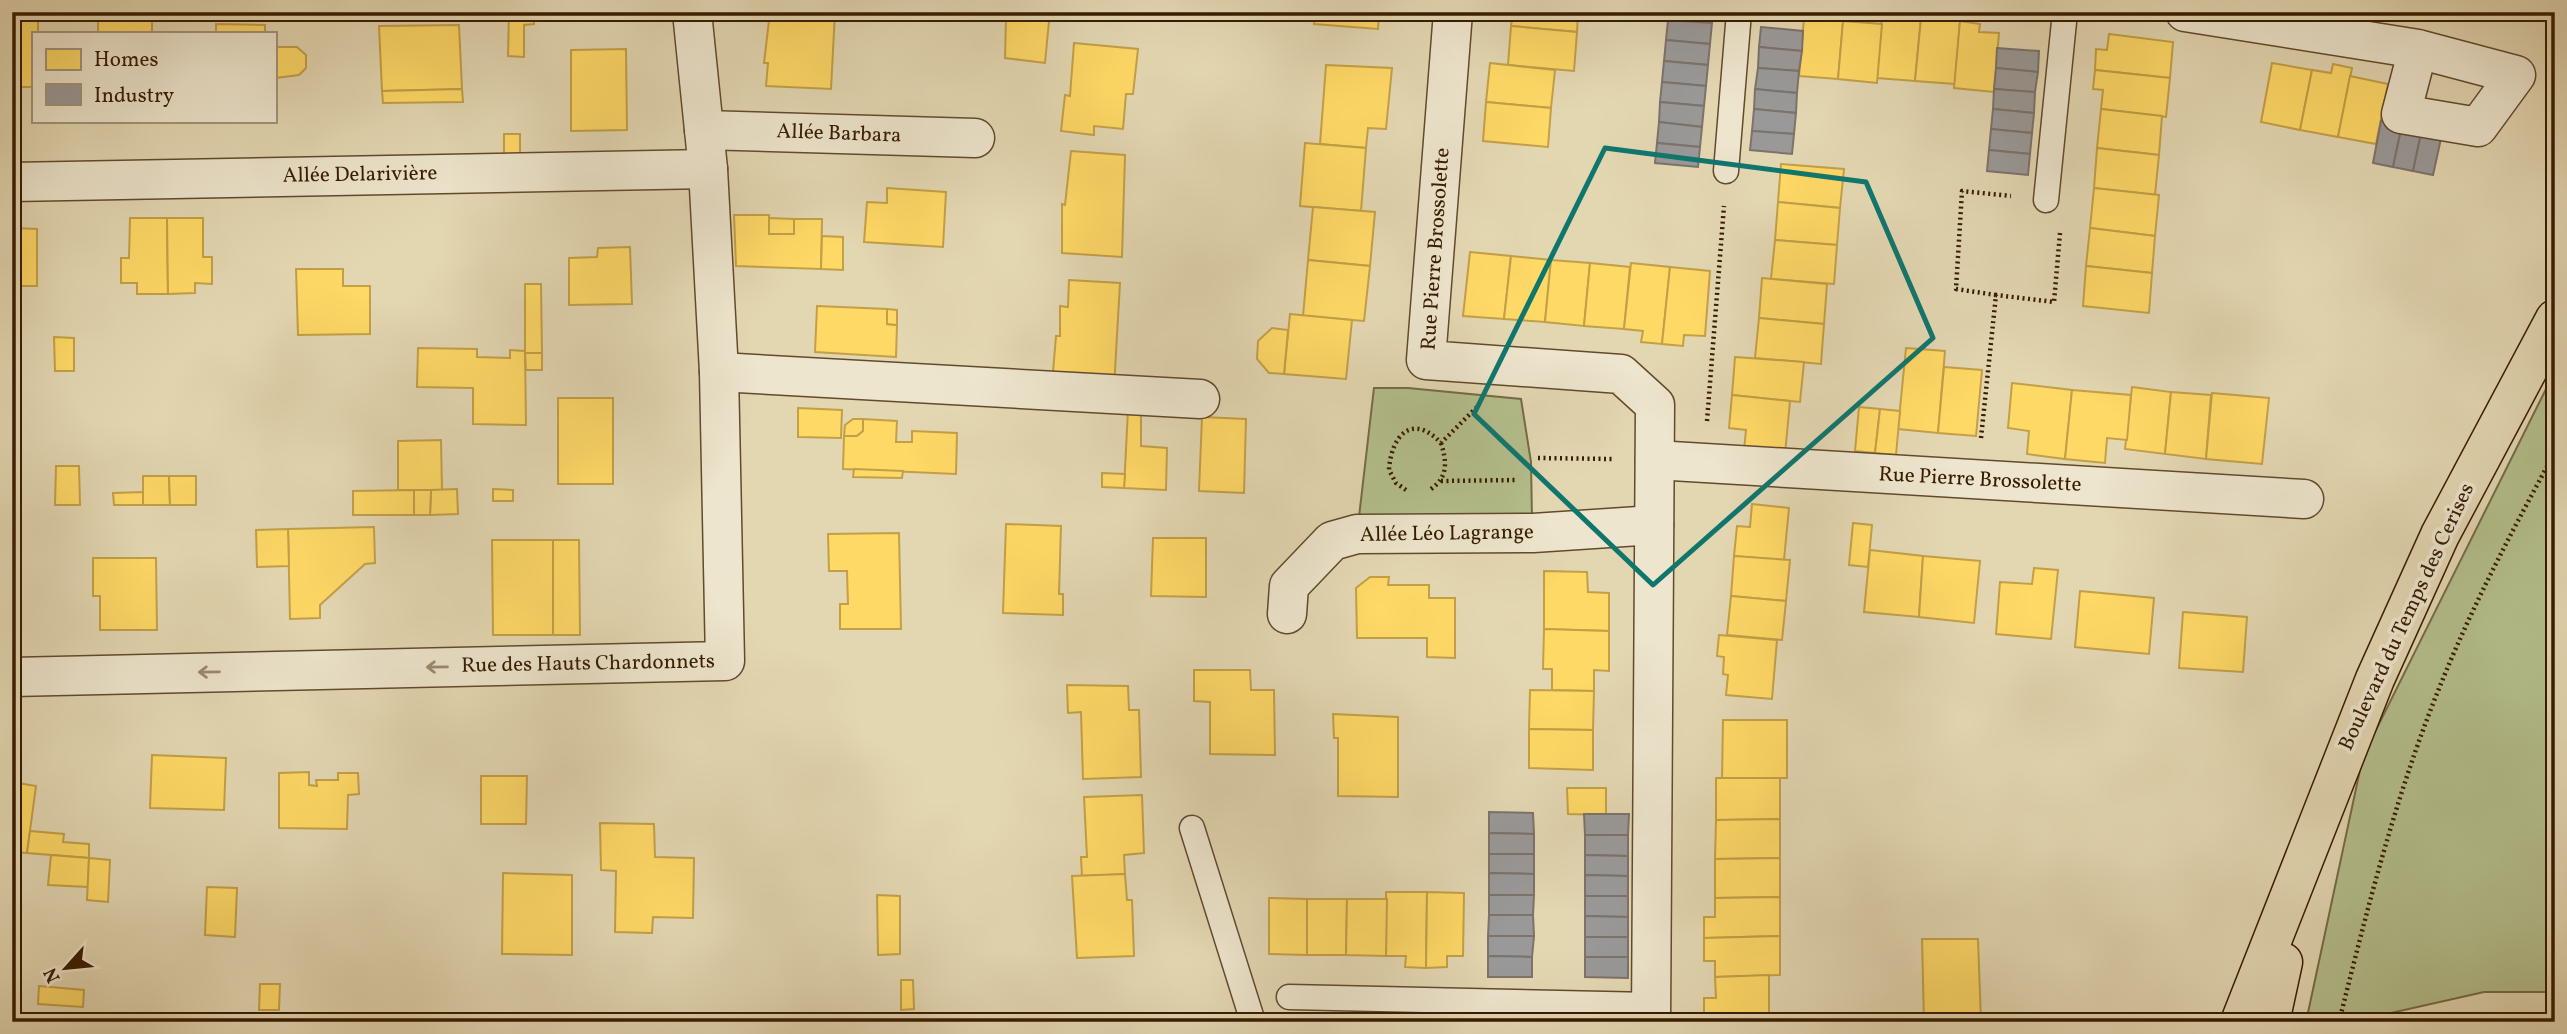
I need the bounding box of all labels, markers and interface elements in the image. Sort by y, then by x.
legend [32,32,276,122]
text: Homes [94,46,159,75]
text: Industry [94,82,175,111]
street label: Allée Barbara [776,117,902,151]
street label: Rue Pierre Brossolette [1414,147,1458,351]
street label: Allée Delarivière [282,159,438,191]
street label: Rue Pierre Brossolette [1878,460,2082,500]
street label: Boulevard du Temps des Cerises [2332,479,2482,755]
street label: Allée Léo Lagrange [1360,518,1534,550]
street label: Rue des Hauts Chardonnets [461,647,715,681]
one-way arrow [425,661,448,674]
one-way arrow [198,666,221,679]
north arrow [32,932,102,1002]
text: N [38,963,67,987]

